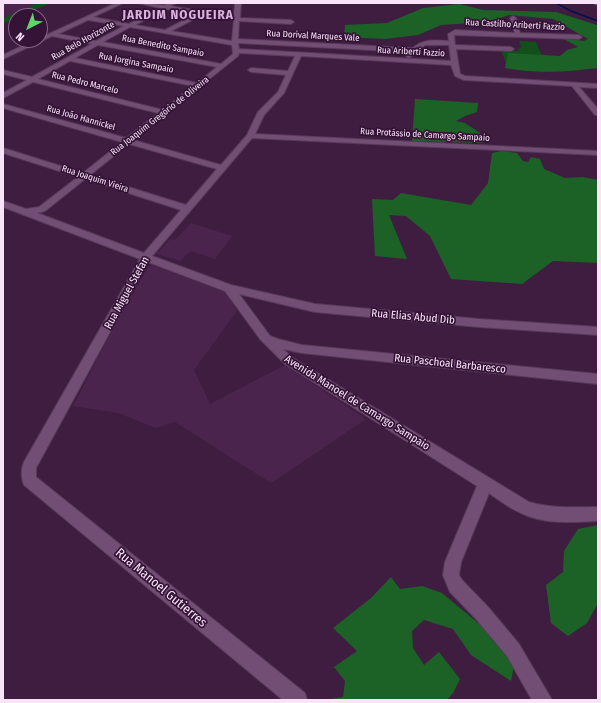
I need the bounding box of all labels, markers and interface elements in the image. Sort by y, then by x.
district label: JARDIM NOGUEIRA [122,7,234,23]
north arrow [8,8,48,48]
street label: Rua Castilho Ariberti Fazzio [465,17,565,33]
street label: Rua Belo Horizonte [50,19,116,63]
street label: Rua Dorival Marques Vale [266,28,360,44]
text: N [14,30,27,44]
street label: Rua Benedito Sampaio [121,33,205,59]
street label: Rua Ariberti Fazzio [377,45,445,59]
street label: Rua Jorgina Sampaio [98,50,174,76]
street label: Rua Pedro Marcelo [50,69,120,97]
street label: Rua Joaquim Gregório de Oliveira [109,74,211,158]
street label: Rua João Hannickel [45,103,117,133]
street label: Rua Protássio de Camargo Sampaio [360,126,490,144]
street label: Rua Joaquim Vieira [60,163,130,195]
street label: Rua Miguel Stefan [102,255,152,331]
street label: Rua Elias Abud Dib [371,307,455,327]
street label: Rua Paschoal Barbaresco [394,352,506,376]
street label: Avenida Manoel de Camargo Sampaio [282,353,432,453]
street label: Rua Manoel Gutierres [112,545,210,631]

